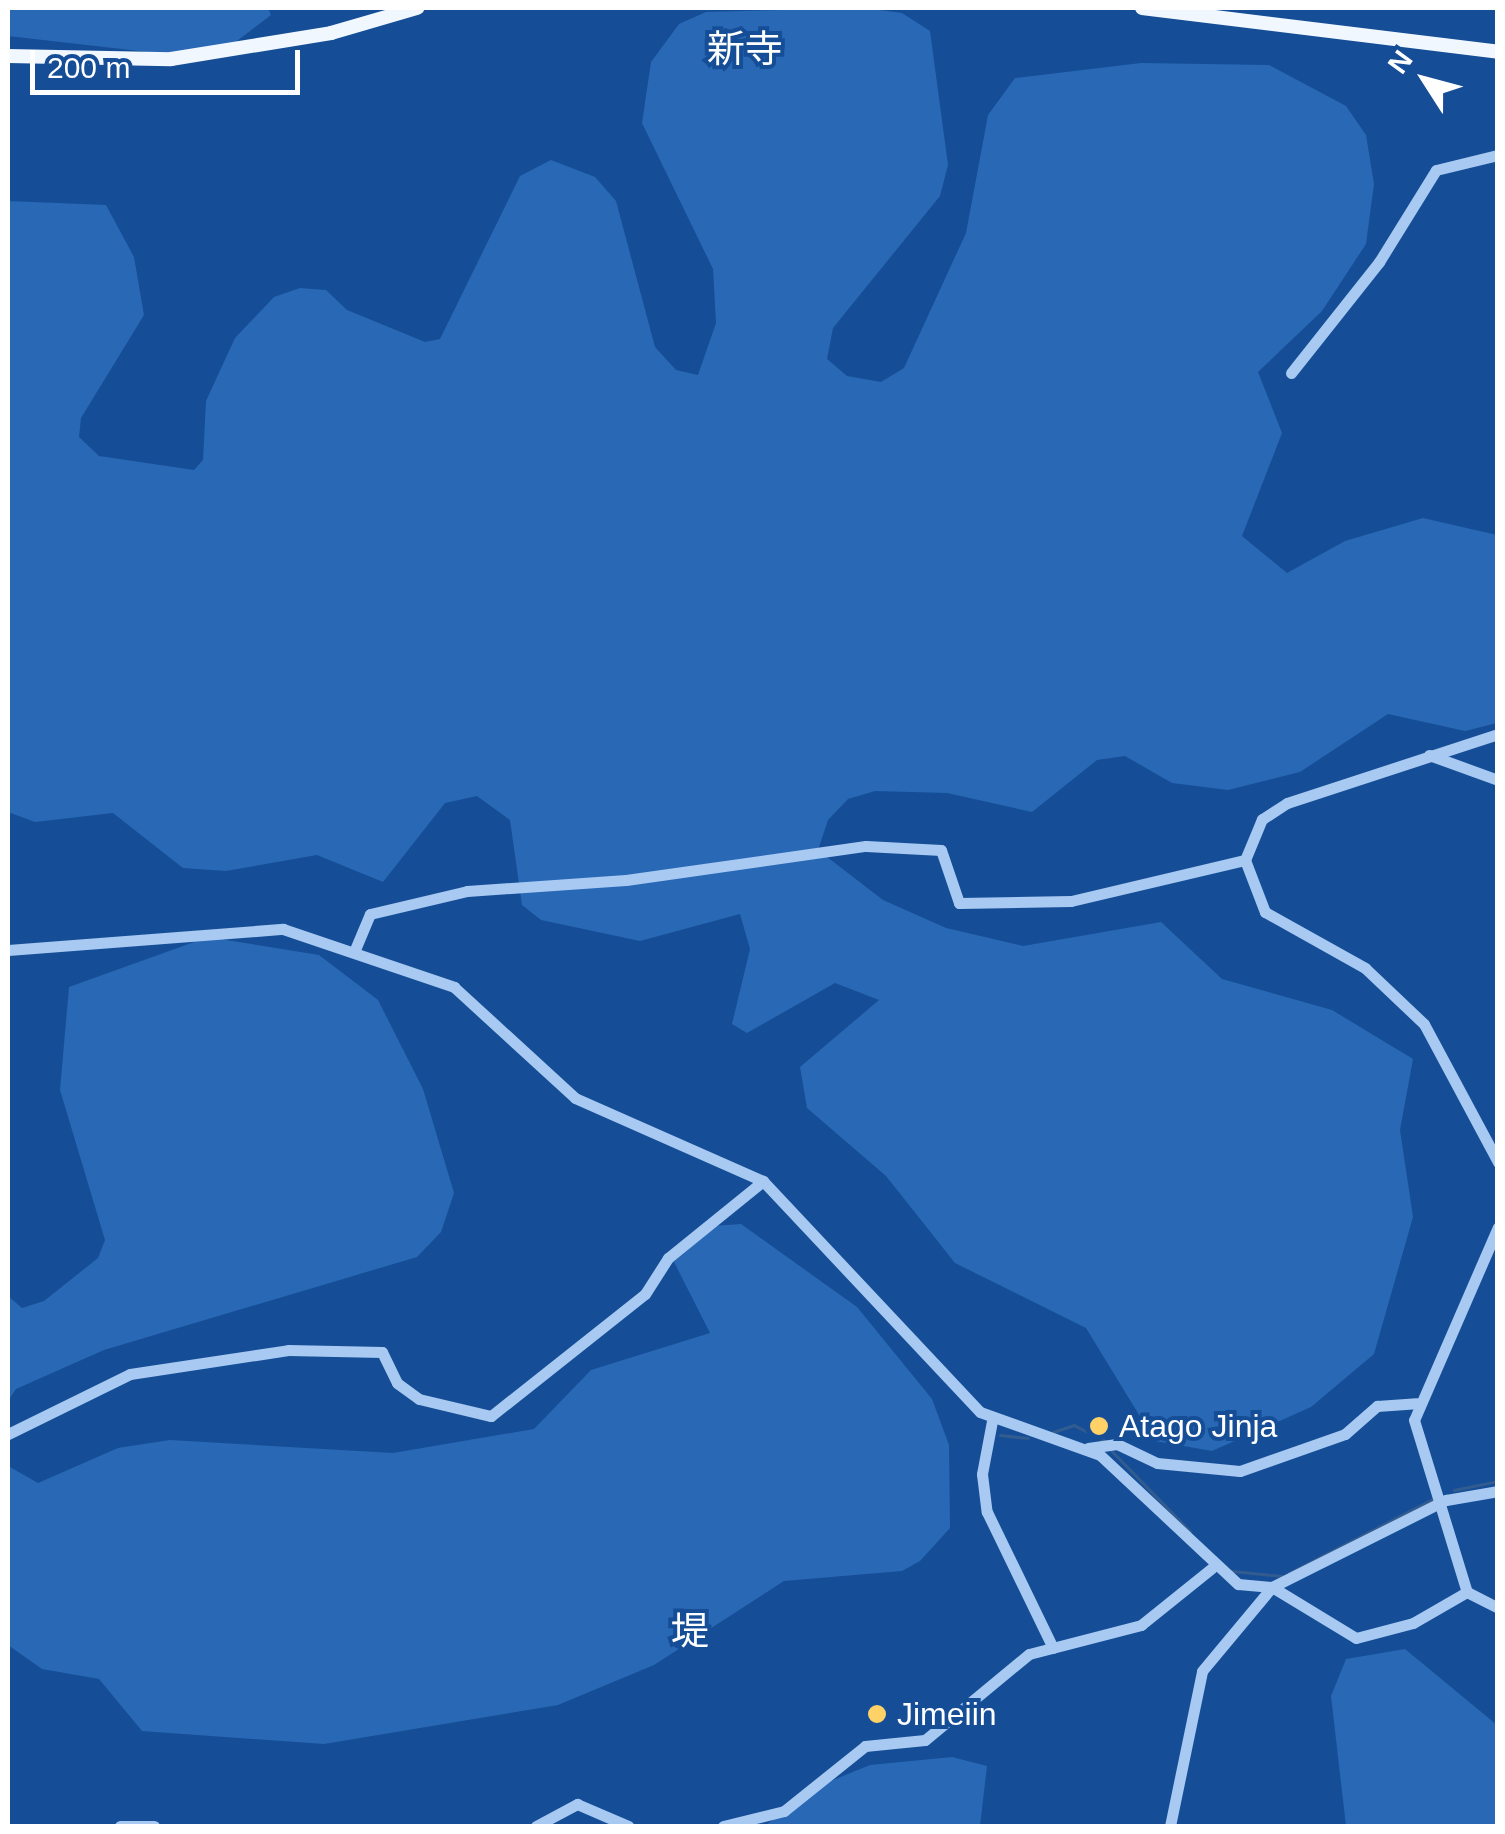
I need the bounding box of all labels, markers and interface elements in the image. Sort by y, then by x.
district label: 新寺 [707,27,783,73]
scale bar [35,30,305,92]
north arrow [1375,30,1475,130]
text: N [1382,45,1419,79]
text: 200 m [47,51,130,84]
place label: Atago Jinja [1119,1407,1277,1445]
marker: Atago Jinja [1088,1415,1110,1437]
district label: 堤 [671,1609,709,1655]
place label: Jimeiin [897,1695,997,1733]
marker: Jimeiin [866,1703,888,1725]

